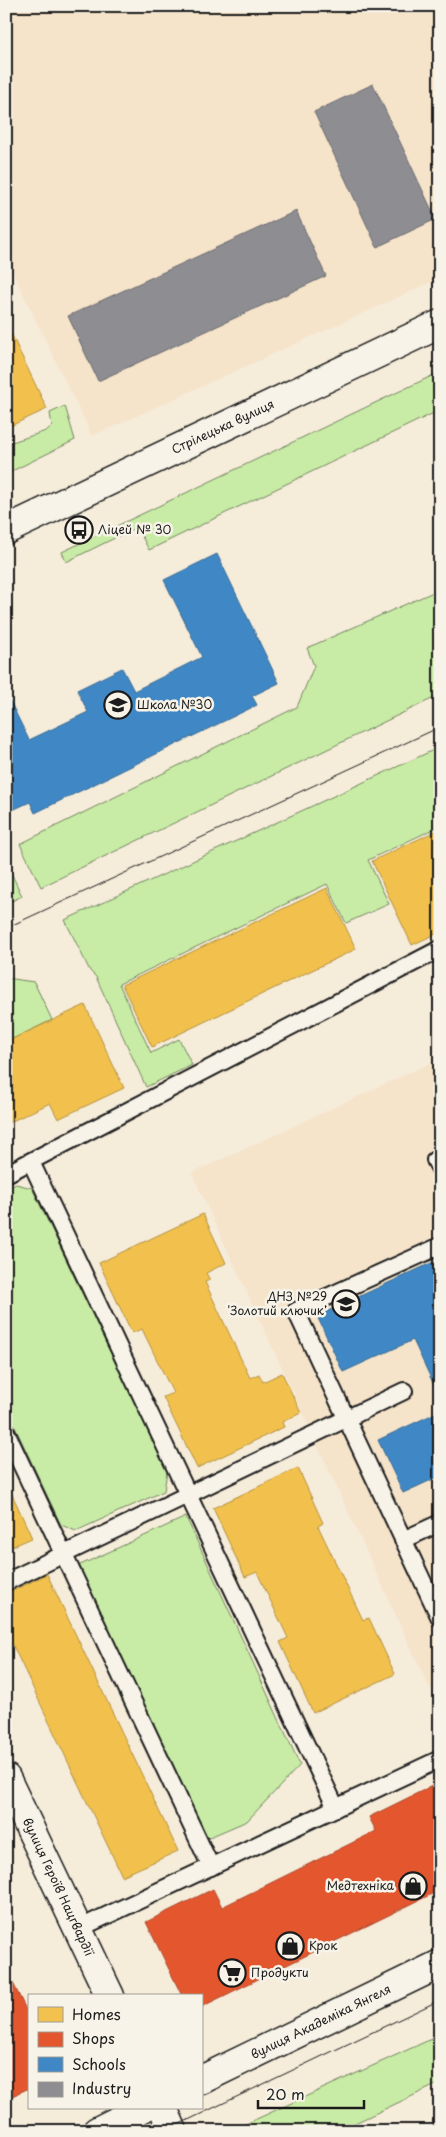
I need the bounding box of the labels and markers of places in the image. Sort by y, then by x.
bus stop icon: Ліцей № 30 [64,515,94,545]
place label: Ліцей № 30 [98,520,172,538]
school or university icon: Школа №30 [103,690,133,720]
place label: Школа №30 [137,695,213,713]
place label: ДНЗ №29 'Золотий ключик' [227,1287,327,1319]
school or university icon: ДНЗ №29 'Золотий ключик' [331,1289,361,1319]
shop icon: Медтехніка [398,1871,428,1901]
place label: Медтехніка [327,1876,395,1894]
shop icon: Крок [275,1931,305,1961]
place label: Крок [309,1936,338,1954]
supermarket icon: Продукти [217,1958,247,1988]
place label: Продукти [251,1963,309,1981]

